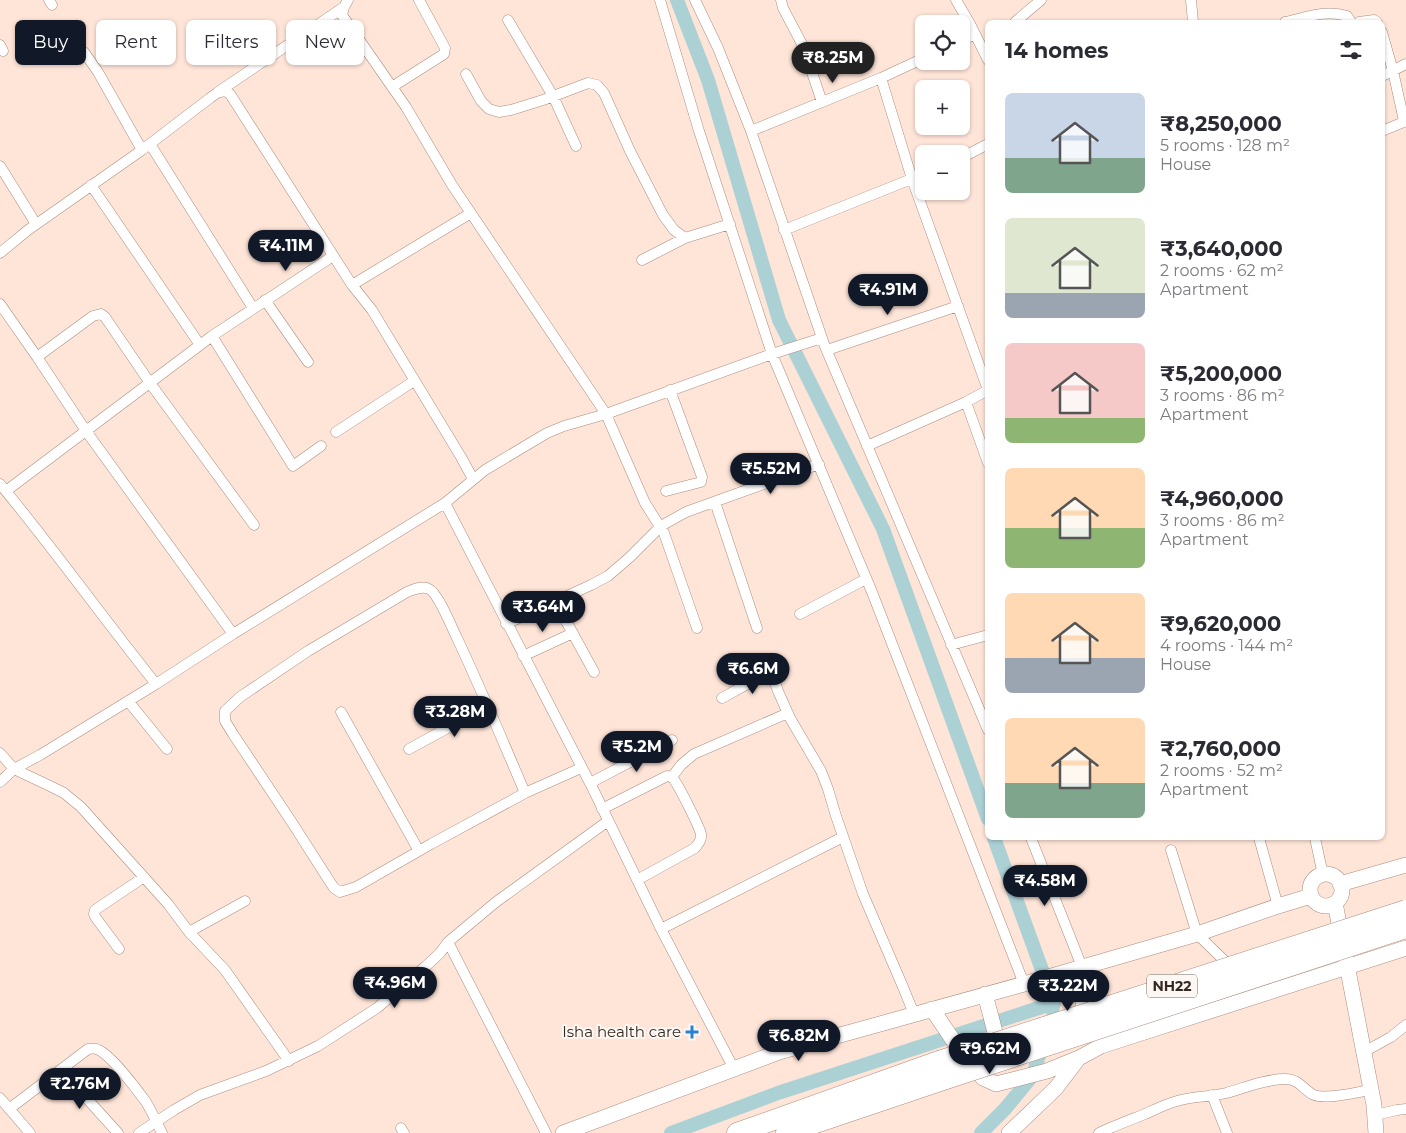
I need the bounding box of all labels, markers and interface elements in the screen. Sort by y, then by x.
map controls [915,15,970,200]
button: locate [915,15,970,70]
chip: Buy [15,20,86,65]
chip: Rent [96,20,176,65]
chip: Filters [186,20,276,65]
chip: New [286,20,364,65]
icon: filters [1337,36,1365,64]
text: 14 homes [1005,38,1109,63]
pin: ₹8.25M [792,42,874,84]
text: ₹8.25M [803,48,863,67]
button: + [915,80,970,135]
text: ₹8,250,000 [1160,111,1282,136]
icon: home [1045,113,1105,173]
text: 5 rooms · 128 m² [1160,136,1290,155]
button: − [915,145,970,200]
text: House [1160,155,1211,174]
pin: ₹4.11M [245,230,327,272]
text: ₹4.11M [259,236,313,255]
text: ₹3,640,000 [1160,236,1283,261]
icon: home [1045,238,1105,298]
text: 2 rooms · 62 m² [1160,261,1284,280]
pin: ₹4.91M [847,274,929,316]
text: ₹4.91M [859,280,917,299]
text: Apartment [1160,280,1249,299]
text: ₹5,200,000 [1160,361,1282,386]
icon: home [1045,363,1105,423]
text: 3 rooms · 86 m² [1160,386,1285,405]
text: Apartment [1160,405,1249,424]
pin: ₹5.52M [730,452,812,495]
text: ₹5.52M [741,459,801,478]
text: ₹4,960,000 [1160,486,1283,511]
icon: home [1045,488,1105,548]
text: 3 rooms · 86 m² [1160,511,1285,530]
text: Apartment [1160,530,1249,549]
pin: ₹3.64M [502,590,584,633]
text: ₹3.64M [512,597,574,616]
text: ₹9,620,000 [1160,611,1281,636]
icon: home [1045,613,1105,673]
text: 4 rooms · 144 m² [1160,636,1293,655]
pin: ₹6.6M [718,652,788,695]
text: House [1160,655,1211,674]
text: ₹6.6M [727,659,779,678]
pin: ₹3.28M [414,696,496,738]
text: ₹3.28M [425,702,485,721]
pin: ₹5.2M [602,730,672,773]
text: ₹2,760,000 [1160,736,1281,761]
text: ₹5.2M [612,737,662,756]
icon: home [1045,738,1105,798]
text: 2 rooms · 52 m² [1160,761,1283,780]
text: Apartment [1160,780,1249,799]
pin: ₹4.58M [1004,864,1086,907]
text: ₹4.58M [1014,871,1076,890]
pin: ₹4.96M [354,966,436,1009]
pin: ₹3.22M [1027,970,1109,1012]
text: ₹4.96M [364,973,426,992]
road number: NH22 [1147,974,1197,998]
text: ₹3.22M [1038,976,1098,995]
pin: ₹6.82M [758,1020,840,1062]
place label: Isha health care [562,1022,681,1041]
marker: Isha health care [685,1025,699,1039]
text: ₹6.82M [768,1026,830,1045]
pin: ₹9.62M [949,1032,1031,1075]
text: ₹9.62M [960,1039,1020,1058]
pin: ₹2.76M [39,1068,121,1110]
text: ₹2.76M [50,1074,110,1093]

